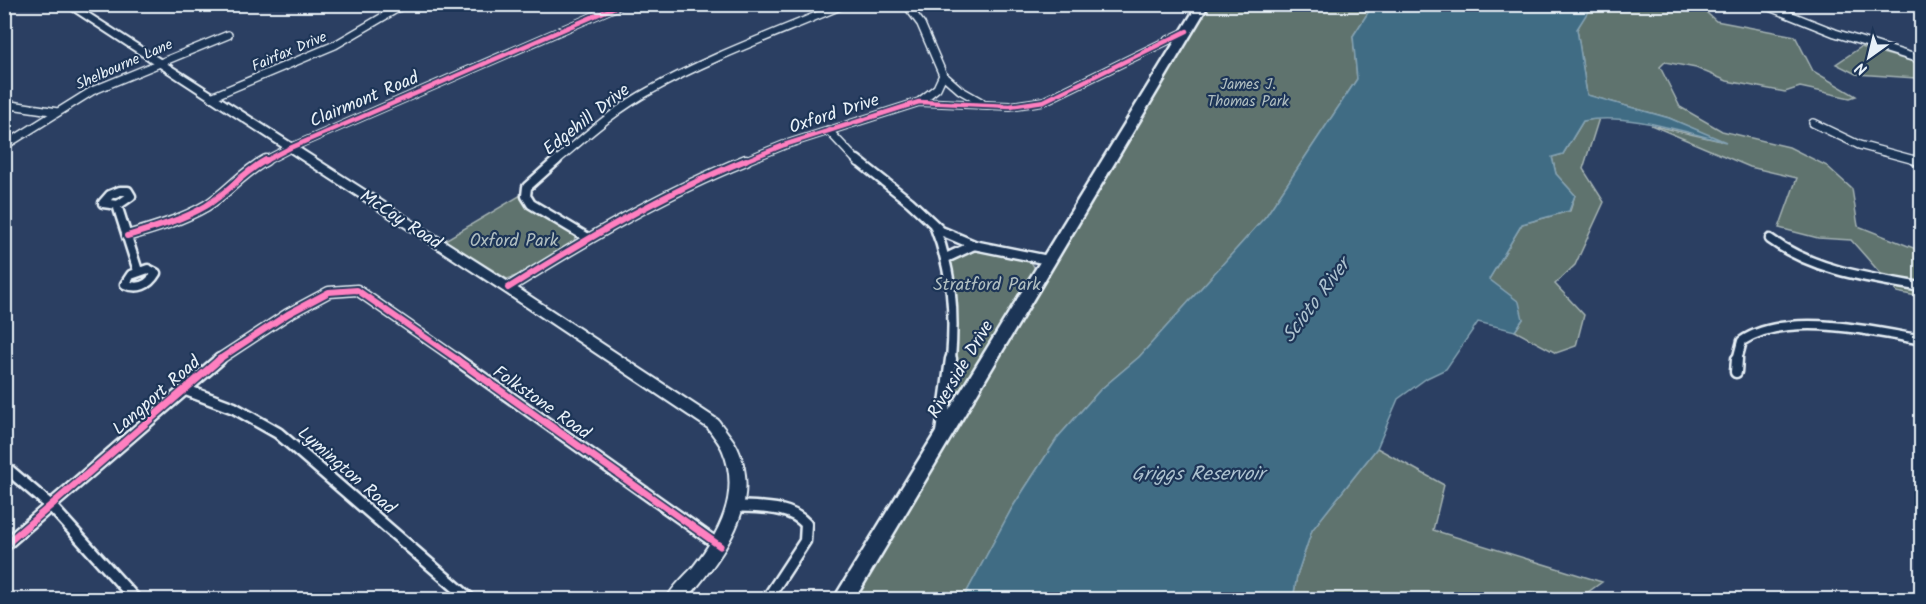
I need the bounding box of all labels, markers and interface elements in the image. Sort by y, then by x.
street label: Fairfax Drive [248,25,331,79]
north arrow [1839,27,1899,87]
street label: Shelbourne Lane [72,33,177,97]
text: N [1850,55,1873,81]
street label: Clairmont Road [305,64,425,136]
park label: James J. Thomas Park [1207,73,1290,114]
street label: Edgehill Drive [537,77,637,164]
street label: Oxford Drive [786,86,883,143]
street label: McCoy Road [353,183,448,258]
park label: Oxford Park [470,227,559,256]
water label: Scioto River [1274,249,1362,350]
park label: Stratford Park [933,271,1041,300]
street label: Riverside Drive [920,315,1002,424]
street label: Langport Road [106,349,209,443]
street label: Folkstone Road [486,359,597,448]
street label: Lymington Road [290,420,403,523]
water label: Griggs Reservoir [1132,459,1269,491]

